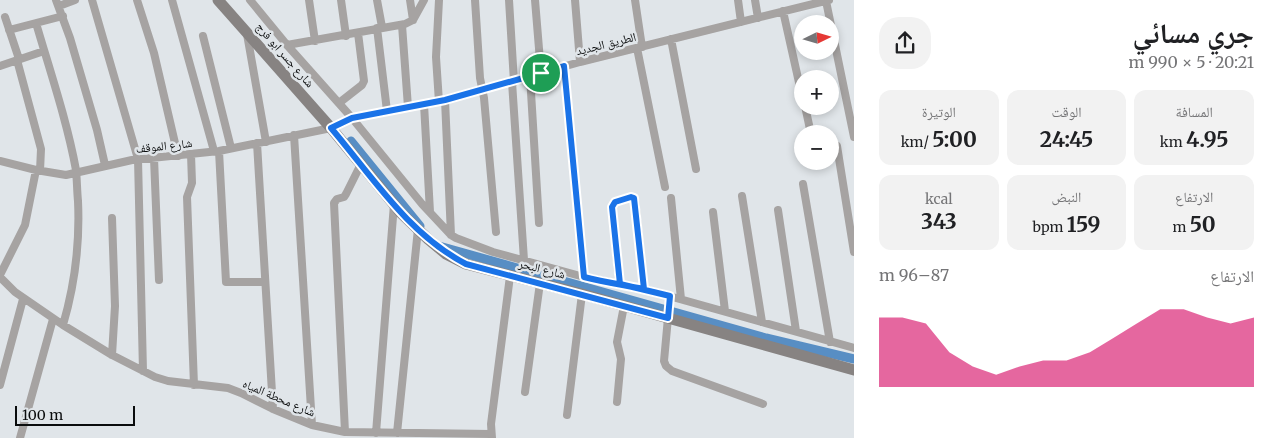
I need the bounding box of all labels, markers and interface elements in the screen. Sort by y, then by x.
north arrow [794,15,839,60]
map controls [794,15,839,170]
text: جري مسائي [1132,15,1254,51]
button: share [879,17,931,69]
street label: شارع جسر ابو فرج [252,19,318,91]
street label: الطريق الجديد [574,29,638,58]
pin [520,52,562,94]
text: 20:21 · 5 × 990 m [1129,52,1254,72]
icon: arrive [527,59,555,87]
button: + [794,70,839,115]
text: الوتيرة [922,103,956,121]
text: الوقت [1051,103,1082,121]
text: المسافة [1176,103,1213,121]
button: − [794,125,839,170]
text: 5:00 [932,126,977,153]
text: 24:45 [1040,126,1093,153]
text: 4.95 [1186,126,1229,153]
text: /km [901,133,932,151]
text: km [1160,133,1186,151]
street label: شارع الموقف [135,135,193,157]
text: النبض [1052,188,1081,206]
text: الارتفاع [1175,188,1213,206]
text: kcal [925,190,953,208]
text: 343 [921,208,957,235]
text: 159 [1067,211,1101,238]
text: 50 [1190,211,1216,238]
text: bpm [1032,218,1067,236]
text: m [1173,218,1190,236]
street label: شارع البحر [516,255,567,283]
text: 87–96 m [879,265,949,285]
text: الارتفاع [1210,266,1254,286]
street label: شارع محطة المياه [240,375,318,421]
scale bar [15,403,135,426]
text: 100 m [22,406,63,424]

